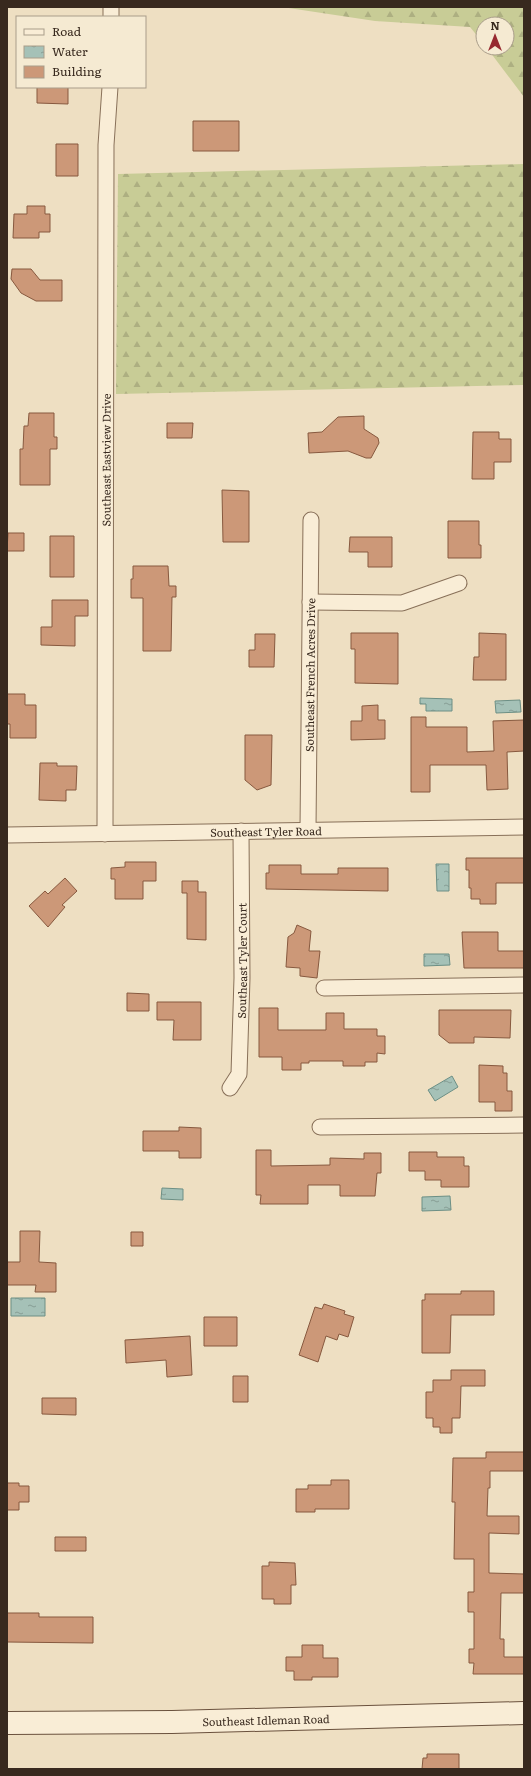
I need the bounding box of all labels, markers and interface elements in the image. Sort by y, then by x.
legend [16,16,146,88]
north arrow [475,16,515,56]
text: N [490,17,500,33]
text: Road [52,22,82,40]
text: Water [52,42,88,60]
text: Building [52,62,102,80]
street label: Southeast Eastview Drive [97,393,114,526]
street label: Southeast French Acres Drive [301,598,318,752]
street label: Southeast Tyler Road [210,822,322,840]
street label: Southeast Tyler Court [233,902,250,1019]
street label: Southeast Idleman Road [202,1710,330,1729]

